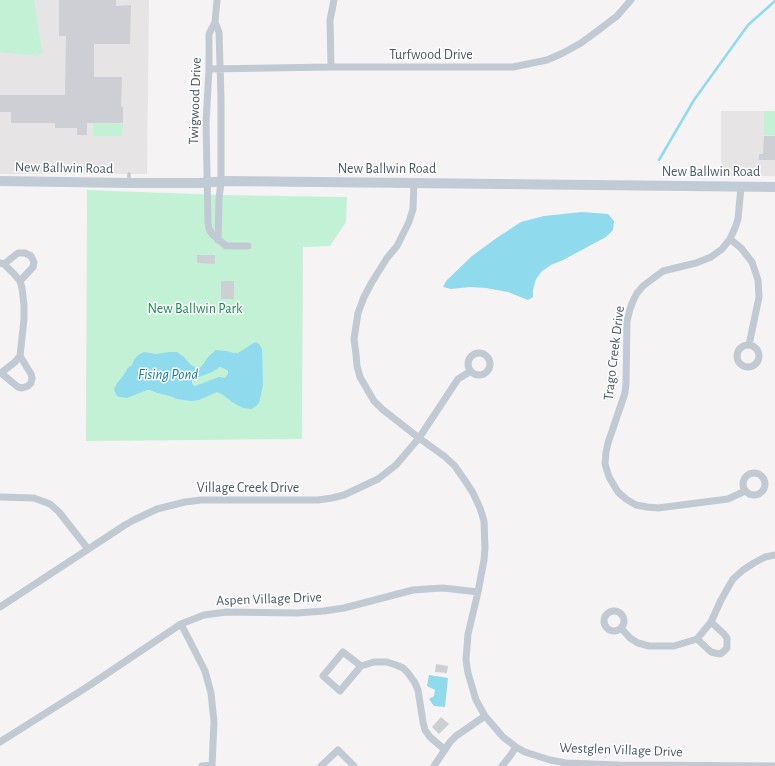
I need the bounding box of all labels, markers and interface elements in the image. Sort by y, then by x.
street label: Turfwood Drive [389,47,473,63]
street label: Twigwood Drive [185,57,205,145]
street label: New Ballwin Road [15,159,113,177]
street label: New Ballwin Road [338,161,436,177]
street label: New Ballwin Road [662,164,760,180]
park label: New Ballwin Park [148,301,242,317]
street label: Trago Creek Drive [600,305,628,401]
water label: Fising Pond [138,365,198,383]
street label: Village Creek Drive [197,480,299,496]
street label: Aspen Village Drive [216,589,322,609]
street label: Westglen Village Drive [559,739,683,761]

